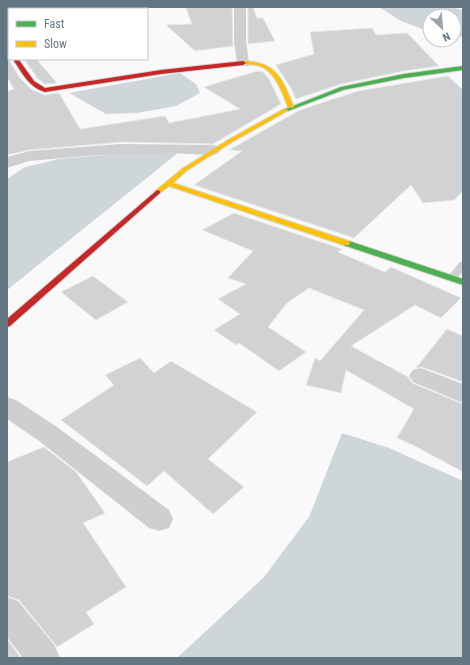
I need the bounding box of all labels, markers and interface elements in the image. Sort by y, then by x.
legend [8,8,148,60]
north arrow [422,8,462,48]
text: Fast [44,17,65,31]
text: N [440,29,452,44]
text: Slow [44,37,67,51]

